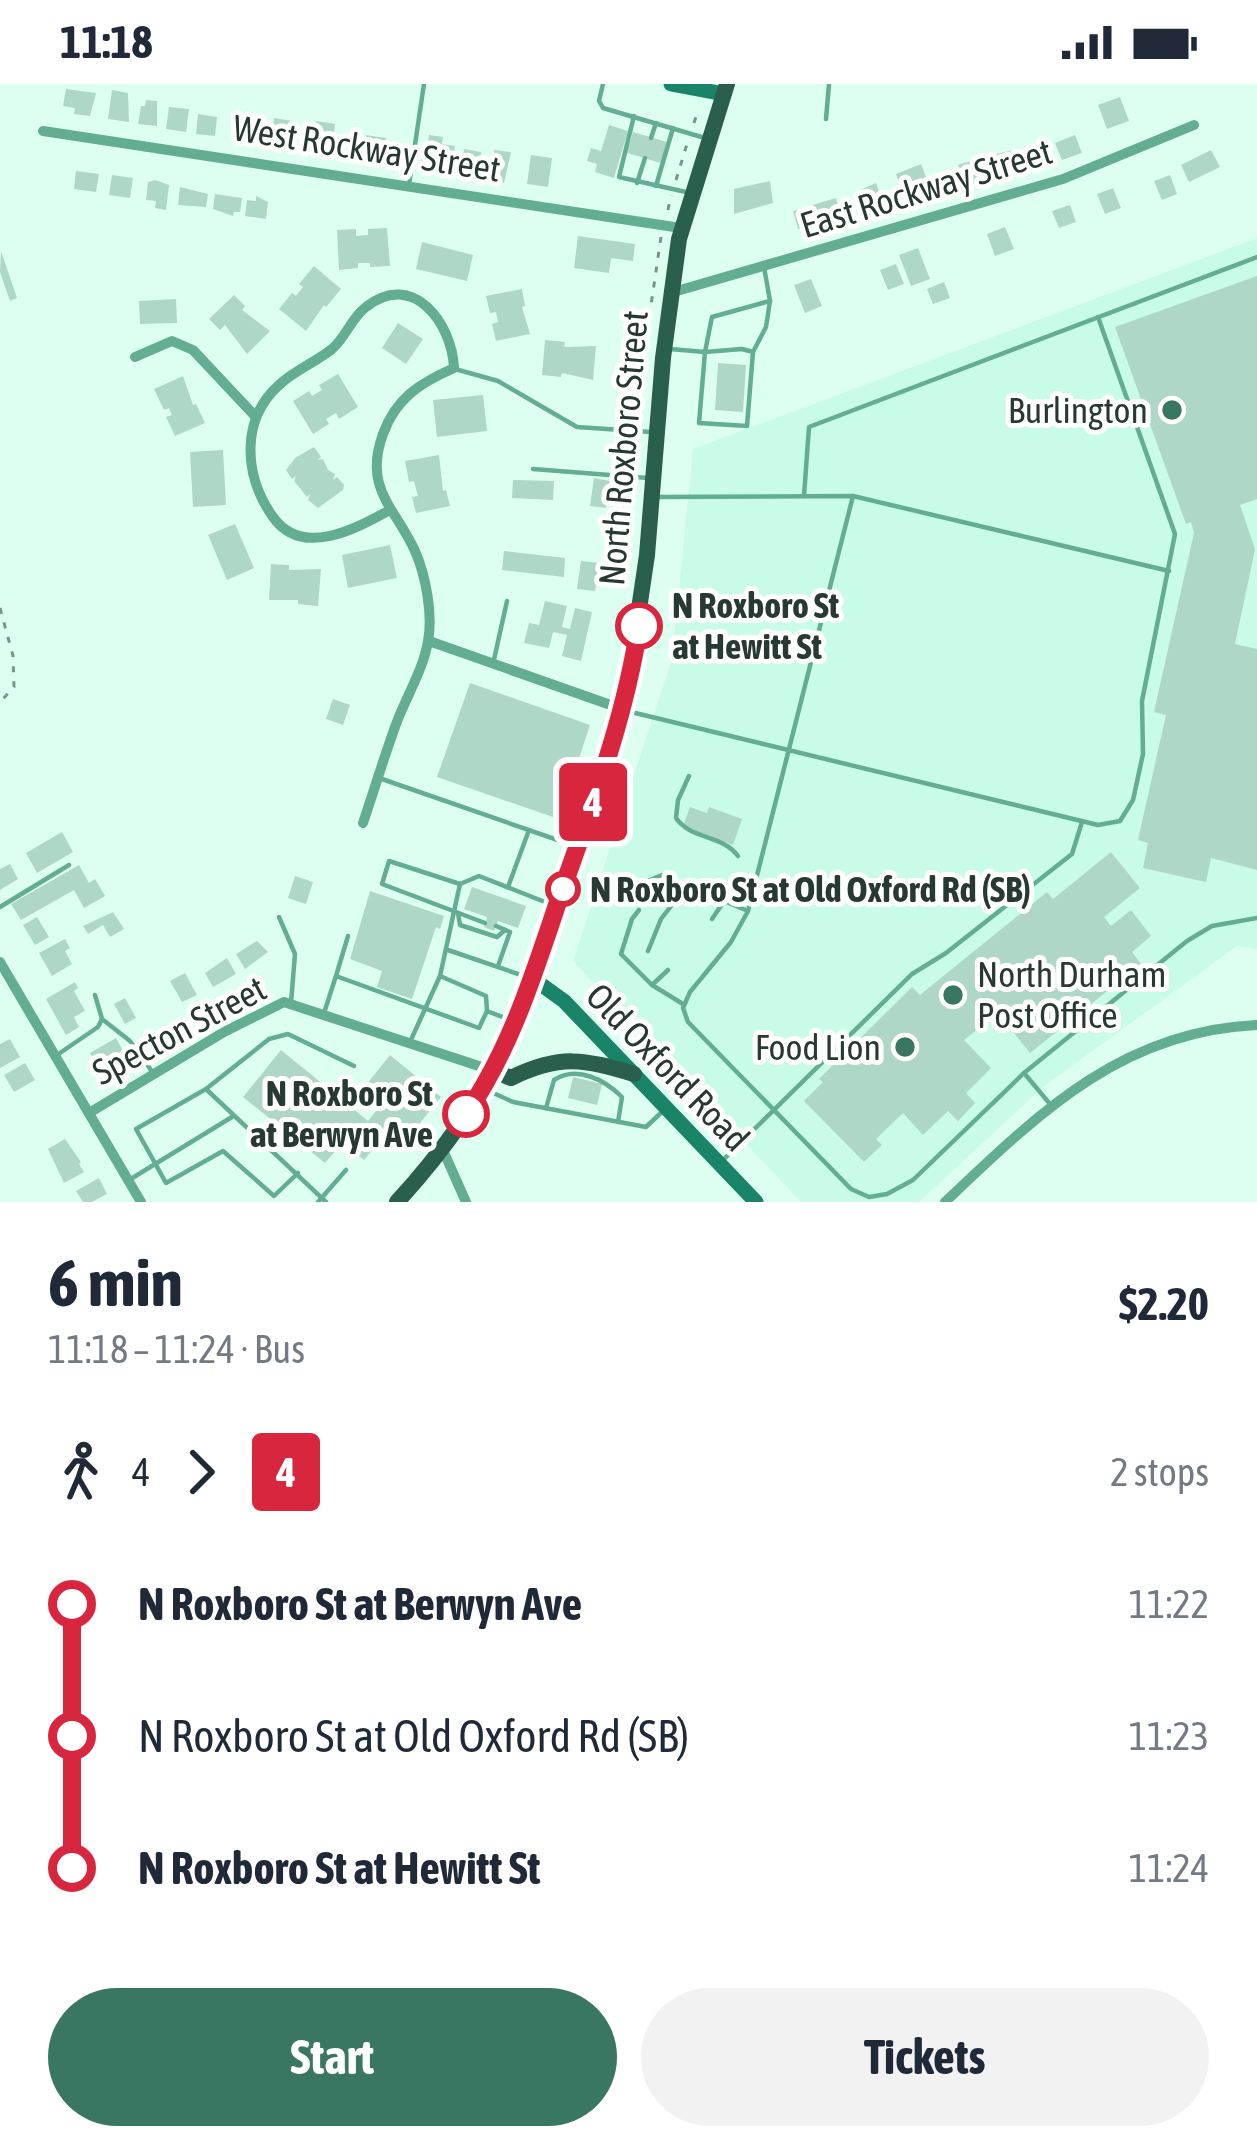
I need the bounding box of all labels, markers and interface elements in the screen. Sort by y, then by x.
text: 11:18 [60,16,153,68]
street label: West Rockway Street [230,106,504,190]
street label: East Rockway Street [795,130,1057,246]
street label: North Roxboro Street [590,309,656,587]
place label: Burlington [1008,389,1148,431]
marker: Burlington [1159,397,1185,423]
place label: N Roxboro St at Hewitt St [672,584,840,667]
marker: N Roxboro St at Hewitt St [617,604,661,648]
line badge: 4 [554,763,632,841]
text: 4 [583,778,603,826]
place label: N Roxboro St at Old Oxford Rd (SB) [590,868,1031,910]
marker: N Roxboro St at Old Oxford Rd (SB) [547,873,579,905]
place label: North Durham Post Office [977,953,1166,1036]
street label: Specton Street [85,967,273,1093]
street label: Old Oxford Road [578,975,758,1159]
marker: North Durham Post Office [940,982,966,1008]
place label: Food Lion [755,1026,881,1068]
marker: Food Lion [892,1034,918,1060]
place label: N Roxboro St at Berwyn Ave [250,1072,434,1155]
marker: N Roxboro St at Berwyn Ave [444,1092,488,1136]
text: 6 min [48,1244,183,1320]
text: $2.20 [1119,1278,1209,1330]
text: 11:18 – 11:24 · Bus [48,1327,305,1371]
icon: walk [48,1439,114,1505]
icon: forward [168,1439,234,1505]
text: 4 [276,1448,296,1496]
text: 4 [132,1450,150,1494]
text: 2 stops [1110,1450,1209,1494]
text: N Roxboro St at Berwyn Ave [138,1578,582,1630]
text: 11:22 [1129,1582,1209,1626]
text: N Roxboro St at Old Oxford Rd (SB) [138,1710,689,1762]
text: 11:23 [1129,1714,1209,1758]
text: N Roxboro St at Hewitt St [138,1842,541,1894]
text: 11:24 [1129,1846,1209,1890]
button: Start [48,1988,617,2126]
button: Tickets [641,1988,1209,2126]

